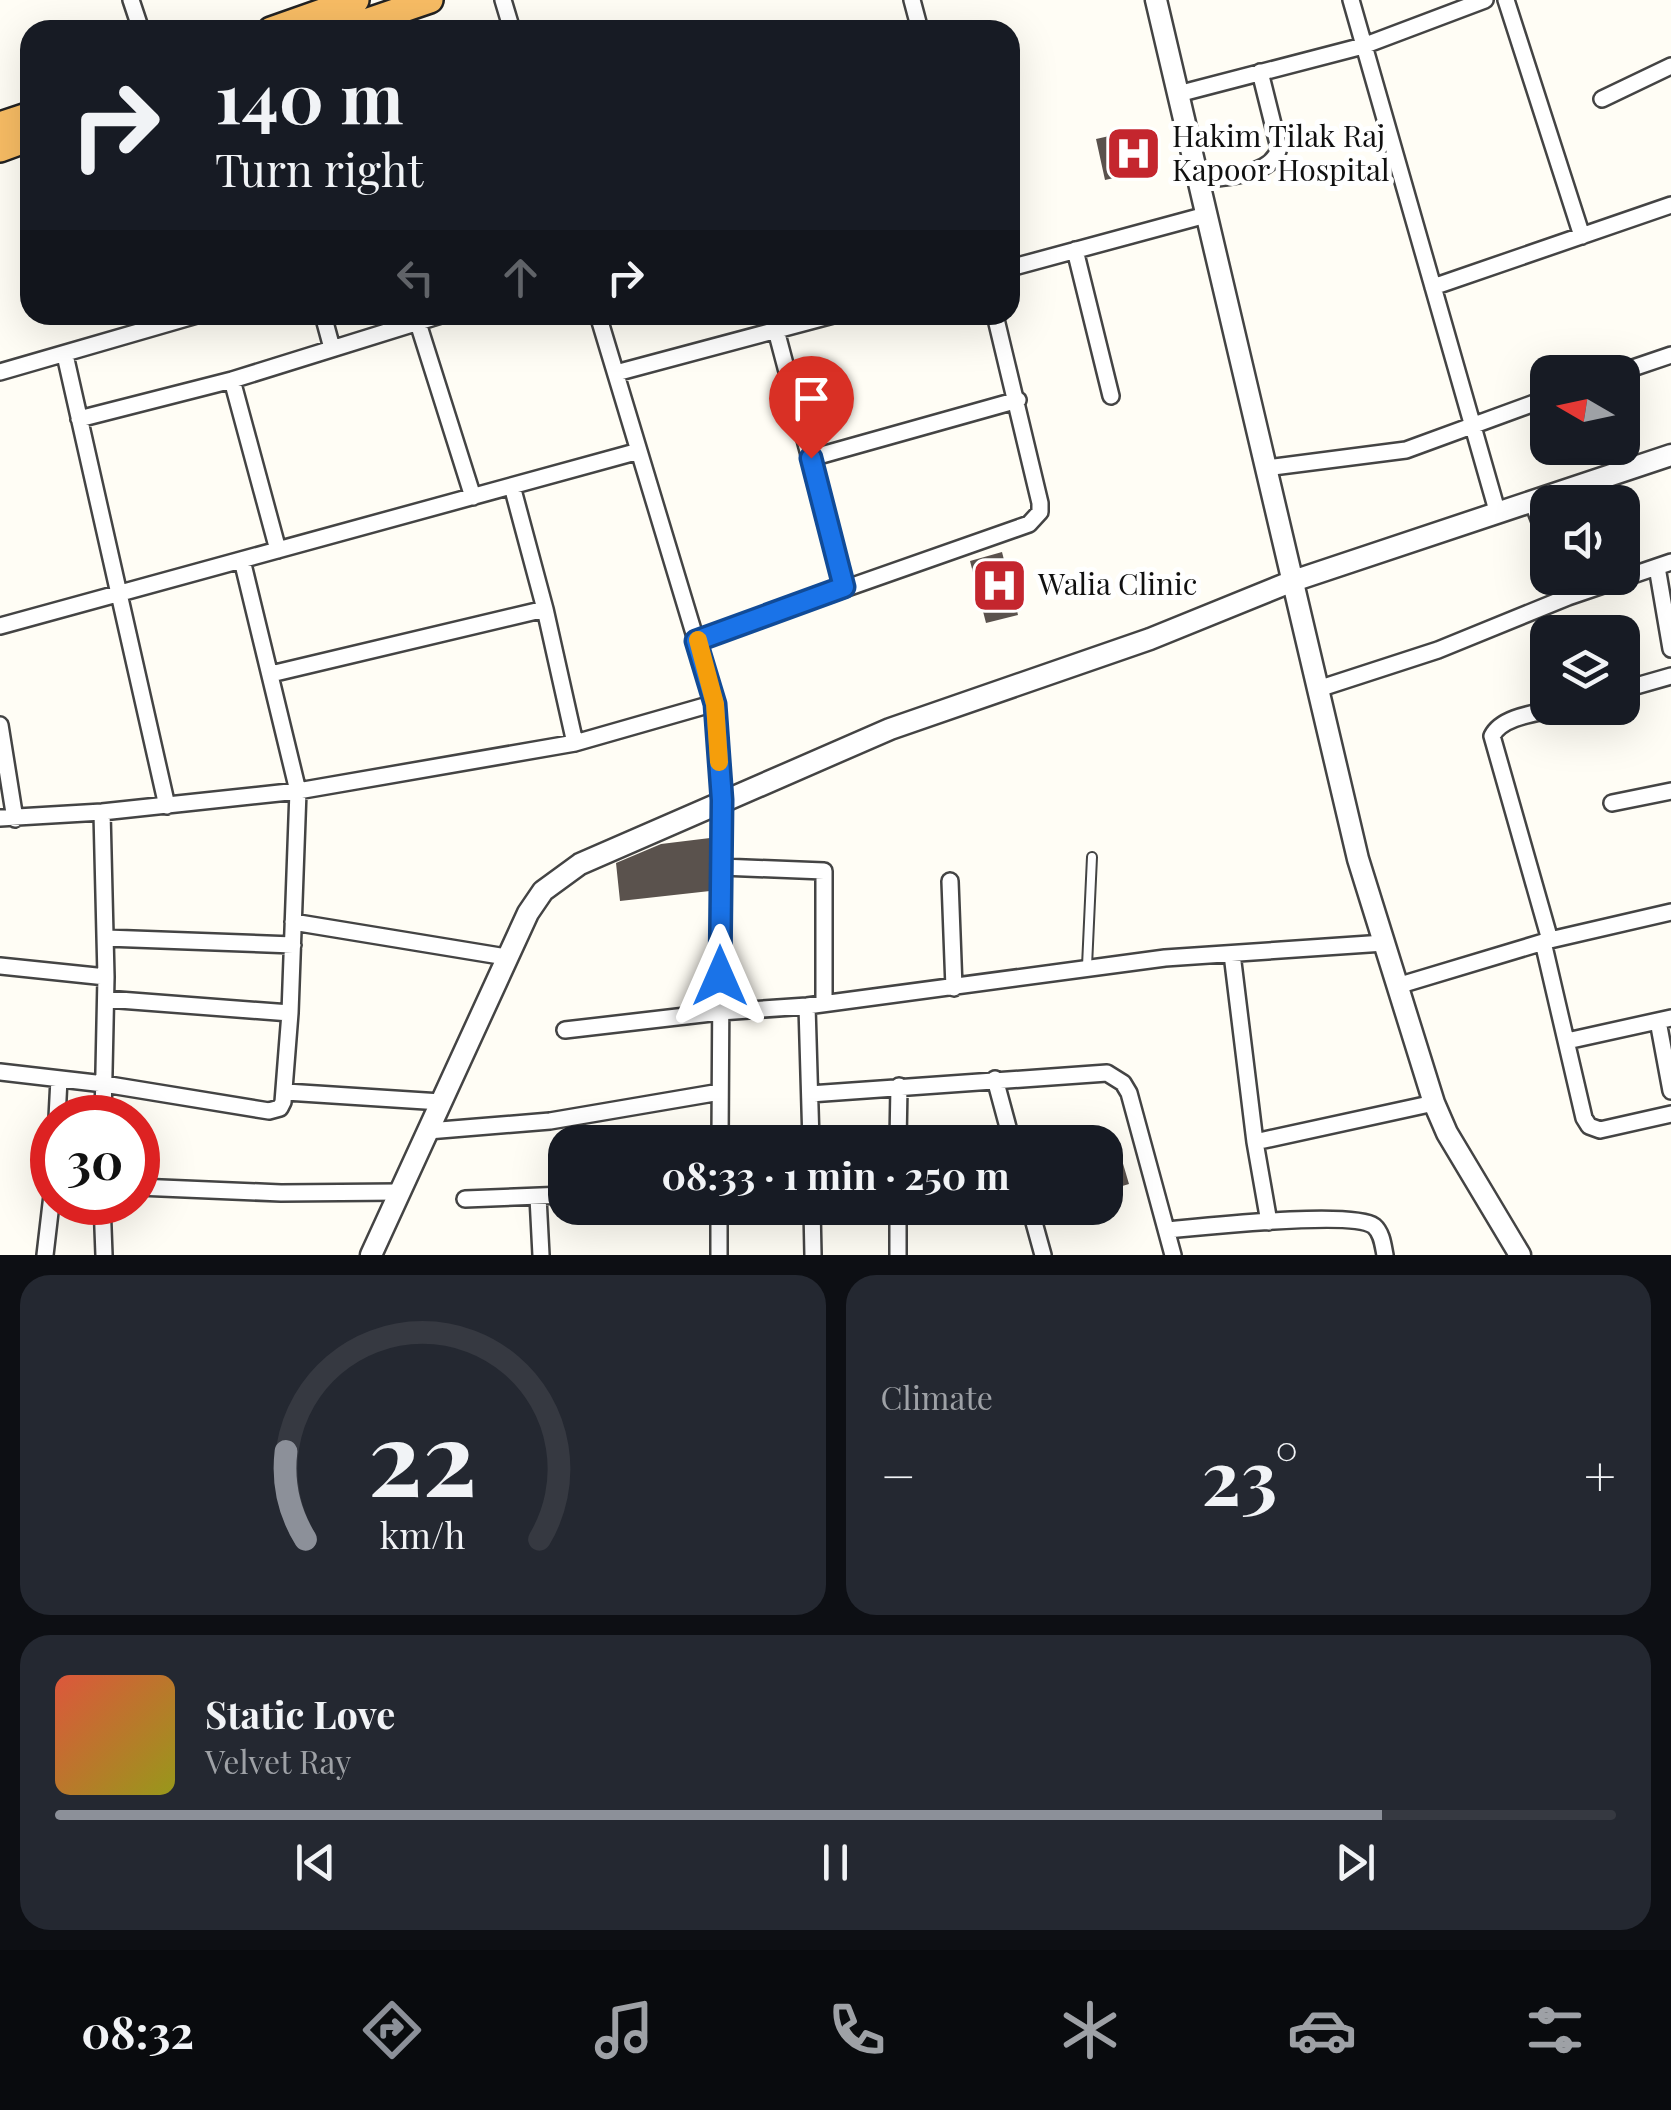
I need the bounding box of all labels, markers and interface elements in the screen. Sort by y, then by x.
text: 140 m [215,48,404,142]
icon: right [50,60,180,190]
place label: Hakim Tilak Raj Kapoor Hospital [1172,115,1389,189]
hospital icon: Hakim Tilak Raj Kapoor Hospital [1103,124,1163,184]
text: Turn right [215,138,423,198]
icon: left [388,250,443,305]
icon: ahead [493,250,548,305]
icon: right [598,250,653,305]
north arrow [1530,355,1640,465]
map controls [1530,355,1640,725]
pin [769,356,854,459]
icon: arrive [784,371,839,426]
button: sound [1530,485,1640,595]
hospital icon: Walia Clinic [969,555,1029,615]
place label: Walia Clinic [1037,563,1197,603]
button: layers [1530,615,1640,725]
position arrow [668,924,772,1028]
speed limit sign: 30 [30,1095,160,1225]
text: 08:33 · 1 min · 250 m [661,1149,1010,1200]
text: Climate [881,1375,993,1418]
text: 22 [368,1384,477,1523]
text: 23° [1201,1424,1298,1524]
text: − [881,1437,916,1511]
text: + [1584,1437,1616,1511]
text: km/h [380,1510,466,1558]
text: Static Love [205,1688,395,1739]
text: Velvet Ray [205,1739,352,1782]
icon: previous [288,1835,343,1890]
icon: pause [808,1835,863,1890]
icon: next [1328,1835,1383,1890]
icon: directions [357,1995,427,2065]
icon: music [589,1995,659,2065]
icon: phone [822,1995,892,2065]
icon: climate [1055,1995,1125,2065]
icon: car [1287,1995,1357,2065]
icon: filters [1520,1995,1590,2065]
text: 08:32 [81,2000,194,2060]

